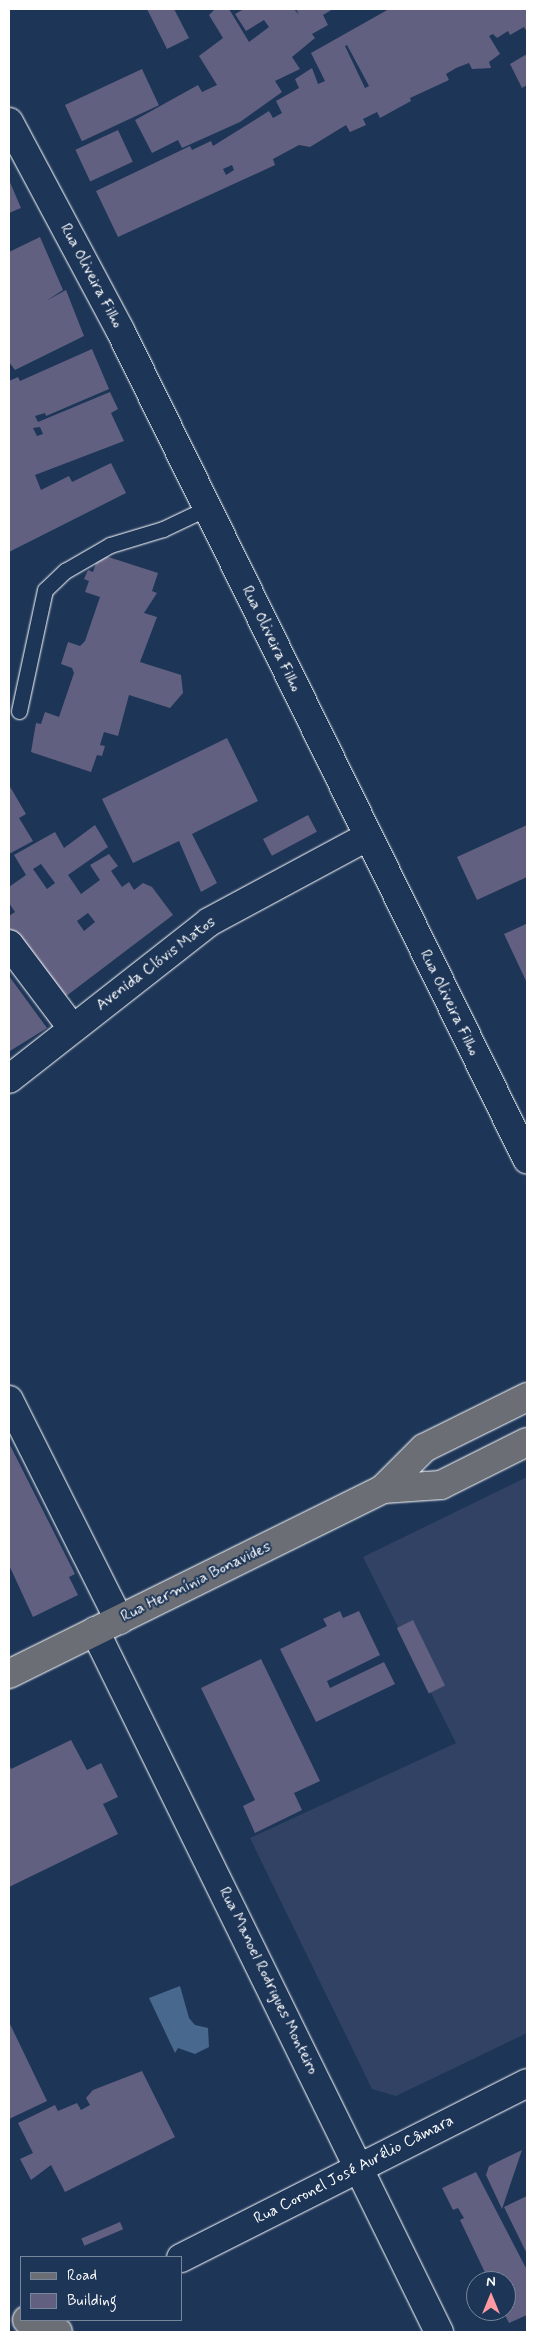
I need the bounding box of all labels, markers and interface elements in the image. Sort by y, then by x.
street label: Rua Oliveira Filho [55,220,127,332]
street label: Rua Oliveira Filho [237,582,305,696]
street label: Avenida Clóvis Matos [93,914,219,1014]
street label: Rua Oliveira Filho [415,946,483,1060]
street label: Rua Hermínia Bonavides [118,1537,274,1627]
street label: Rua Manoel Rodrigues Monteiro [213,1881,323,2081]
street label: Rua Coronel José Aurélio Câmara [251,2111,457,2229]
legend [20,2256,182,2321]
text: Road [67,2266,97,2286]
north arrow [466,2271,516,2321]
text: N [486,2273,496,2291]
text: Building [67,2291,117,2311]

